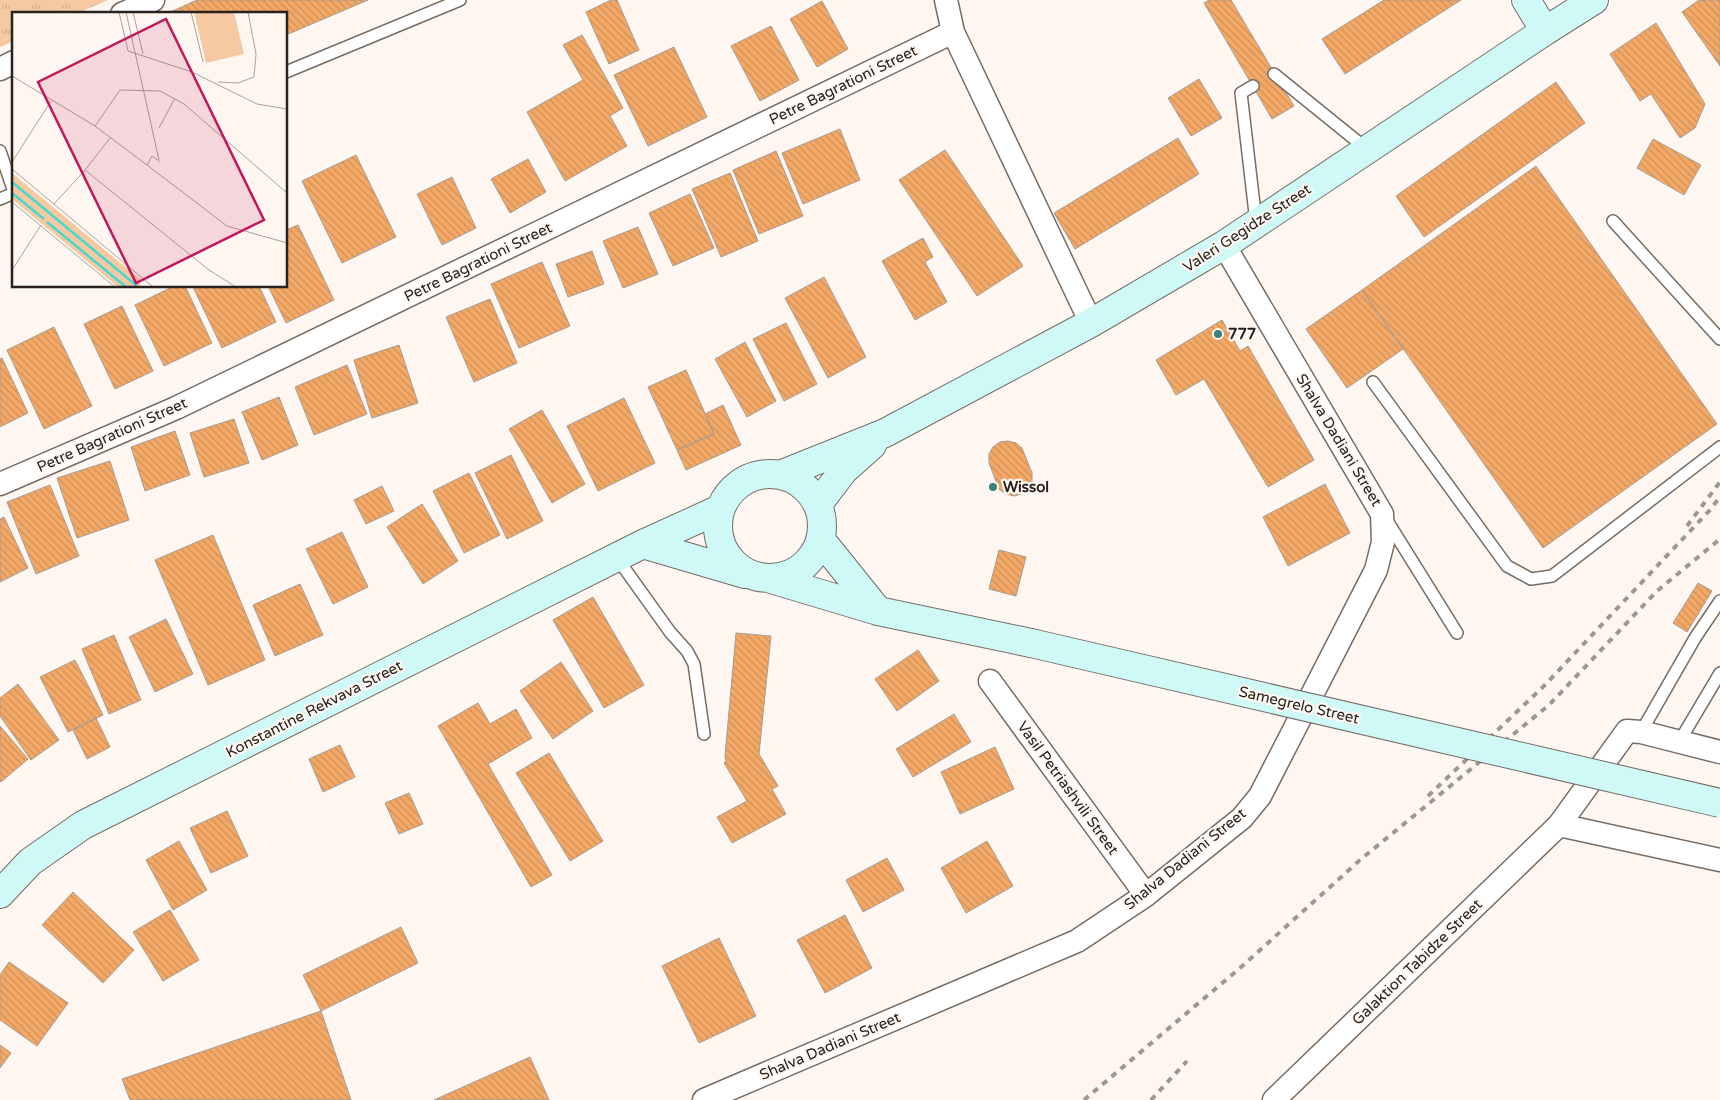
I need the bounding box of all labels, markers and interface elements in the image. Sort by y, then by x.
inset map [12,12,288,288]
street label: Petre Bagrationi Street [766,41,920,129]
street label: Valeri Gegidze Street [1180,180,1315,276]
street label: Petre Bagrationi Street [401,218,555,306]
place label: 777 [1228,325,1256,343]
marker: 777 [1212,328,1224,340]
street label: Shalva Dadiani Street [1292,370,1386,510]
street label: Petre Bagrationi Street [34,394,190,476]
place label: Wissol [1003,478,1049,496]
marker: Wissol [987,481,999,493]
street label: Konstantine Rekvava Street [223,656,406,762]
street label: Samegrelo Street [1237,682,1361,728]
street label: Vasil Petriashvili Street [1013,718,1123,859]
street label: Shalva Dadiani Street [1120,804,1250,914]
street label: Galaktion Tabidze Street [1348,895,1486,1029]
street label: Shalva Dadiani Street [757,1008,903,1084]

